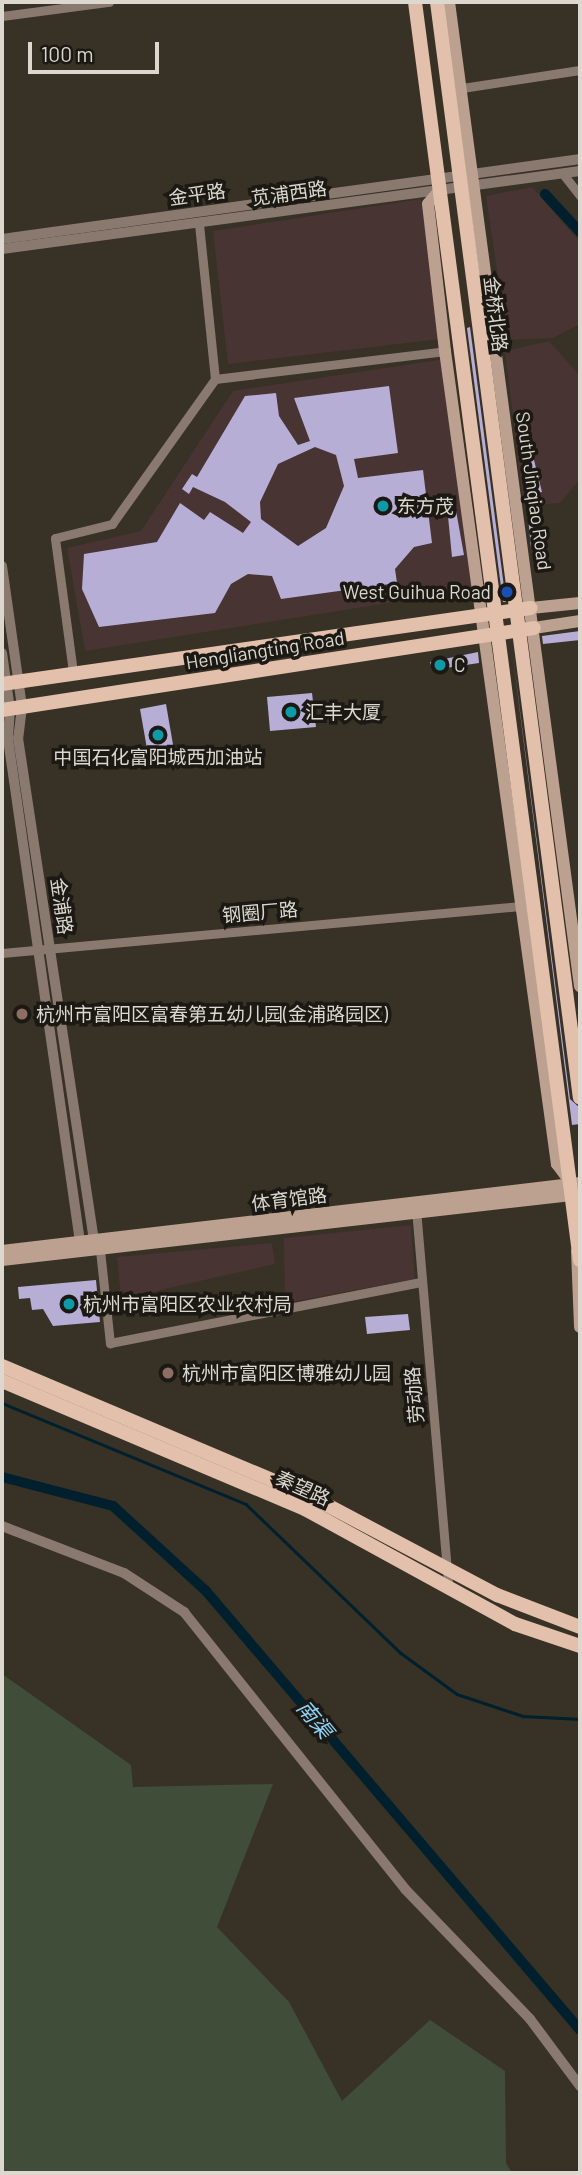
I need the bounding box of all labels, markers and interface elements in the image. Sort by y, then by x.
scale bar [32,28,163,72]
text: 100 m [41,41,94,66]
street label: 苋浦西路 [250,176,328,210]
street label: 金平路 [167,179,227,209]
street label: 金桥北路 [480,275,512,353]
street label: South Jinqiao Road [512,410,556,572]
place label: 东方茂 [397,495,454,517]
marker: 东方茂 [375,498,391,514]
place label: West Guihua Road [343,581,491,603]
marker: West Guihua Road [497,582,517,602]
street label: Hengliangting Road [184,626,346,674]
place label: C [454,654,466,676]
marker: C [432,657,448,673]
place label: 汇丰大厦 [305,701,381,723]
marker: 汇丰大厦 [283,704,299,720]
marker: 中国石化富阳城西加油站 [150,727,166,743]
place label: 中国石化富阳城西加油站 [54,746,262,768]
street label: 金浦路 [47,876,77,936]
street label: 钢圈厂路 [221,897,299,927]
place label: 杭州市富阳区富春第五幼儿园(金浦路园区) [36,1003,388,1025]
marker: 杭州市富阳区富春第五幼儿园(金浦路园区) [14,1006,30,1022]
street label: 体育馆路 [250,1183,328,1215]
place label: 杭州市富阳区农业农村局 [83,1293,292,1315]
marker: 杭州市富阳区农业农村局 [61,1296,77,1312]
place label: 杭州市富阳区博雅幼儿园 [182,1362,391,1384]
marker: 杭州市富阳区博雅幼儿园 [160,1365,176,1381]
street label: 劳动路 [400,1366,428,1424]
street label: 秦望路 [272,1466,334,1510]
water label: 南渠 [292,1695,338,1743]

